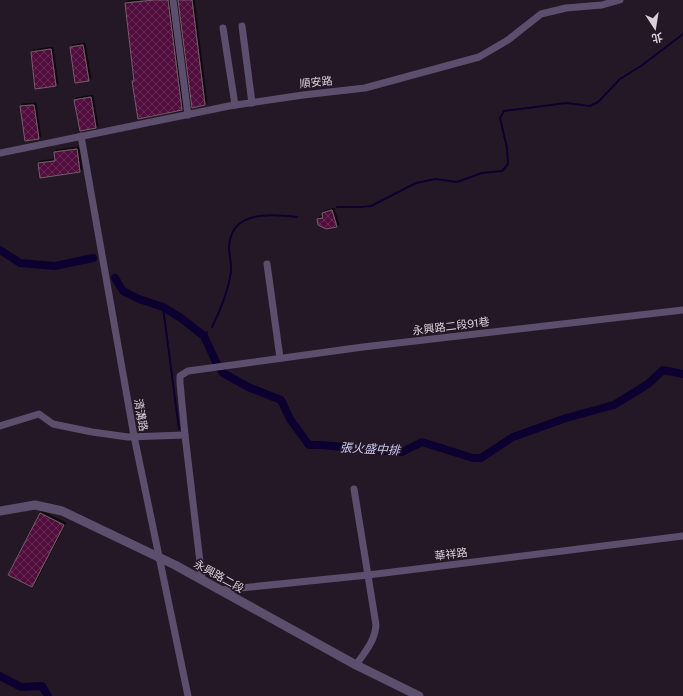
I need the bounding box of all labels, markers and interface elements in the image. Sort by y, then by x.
north arrow [635,8,675,48]
text: 北 [650,31,664,45]
street label: 順安路 [299,74,333,90]
street label: 永興路二段91巷 [412,315,490,337]
street label: 清溝路 [132,398,150,432]
water label: 張火盛中排 [340,440,402,458]
street label: 華祥路 [434,546,468,562]
street label: 永興路二段 [192,557,246,595]

